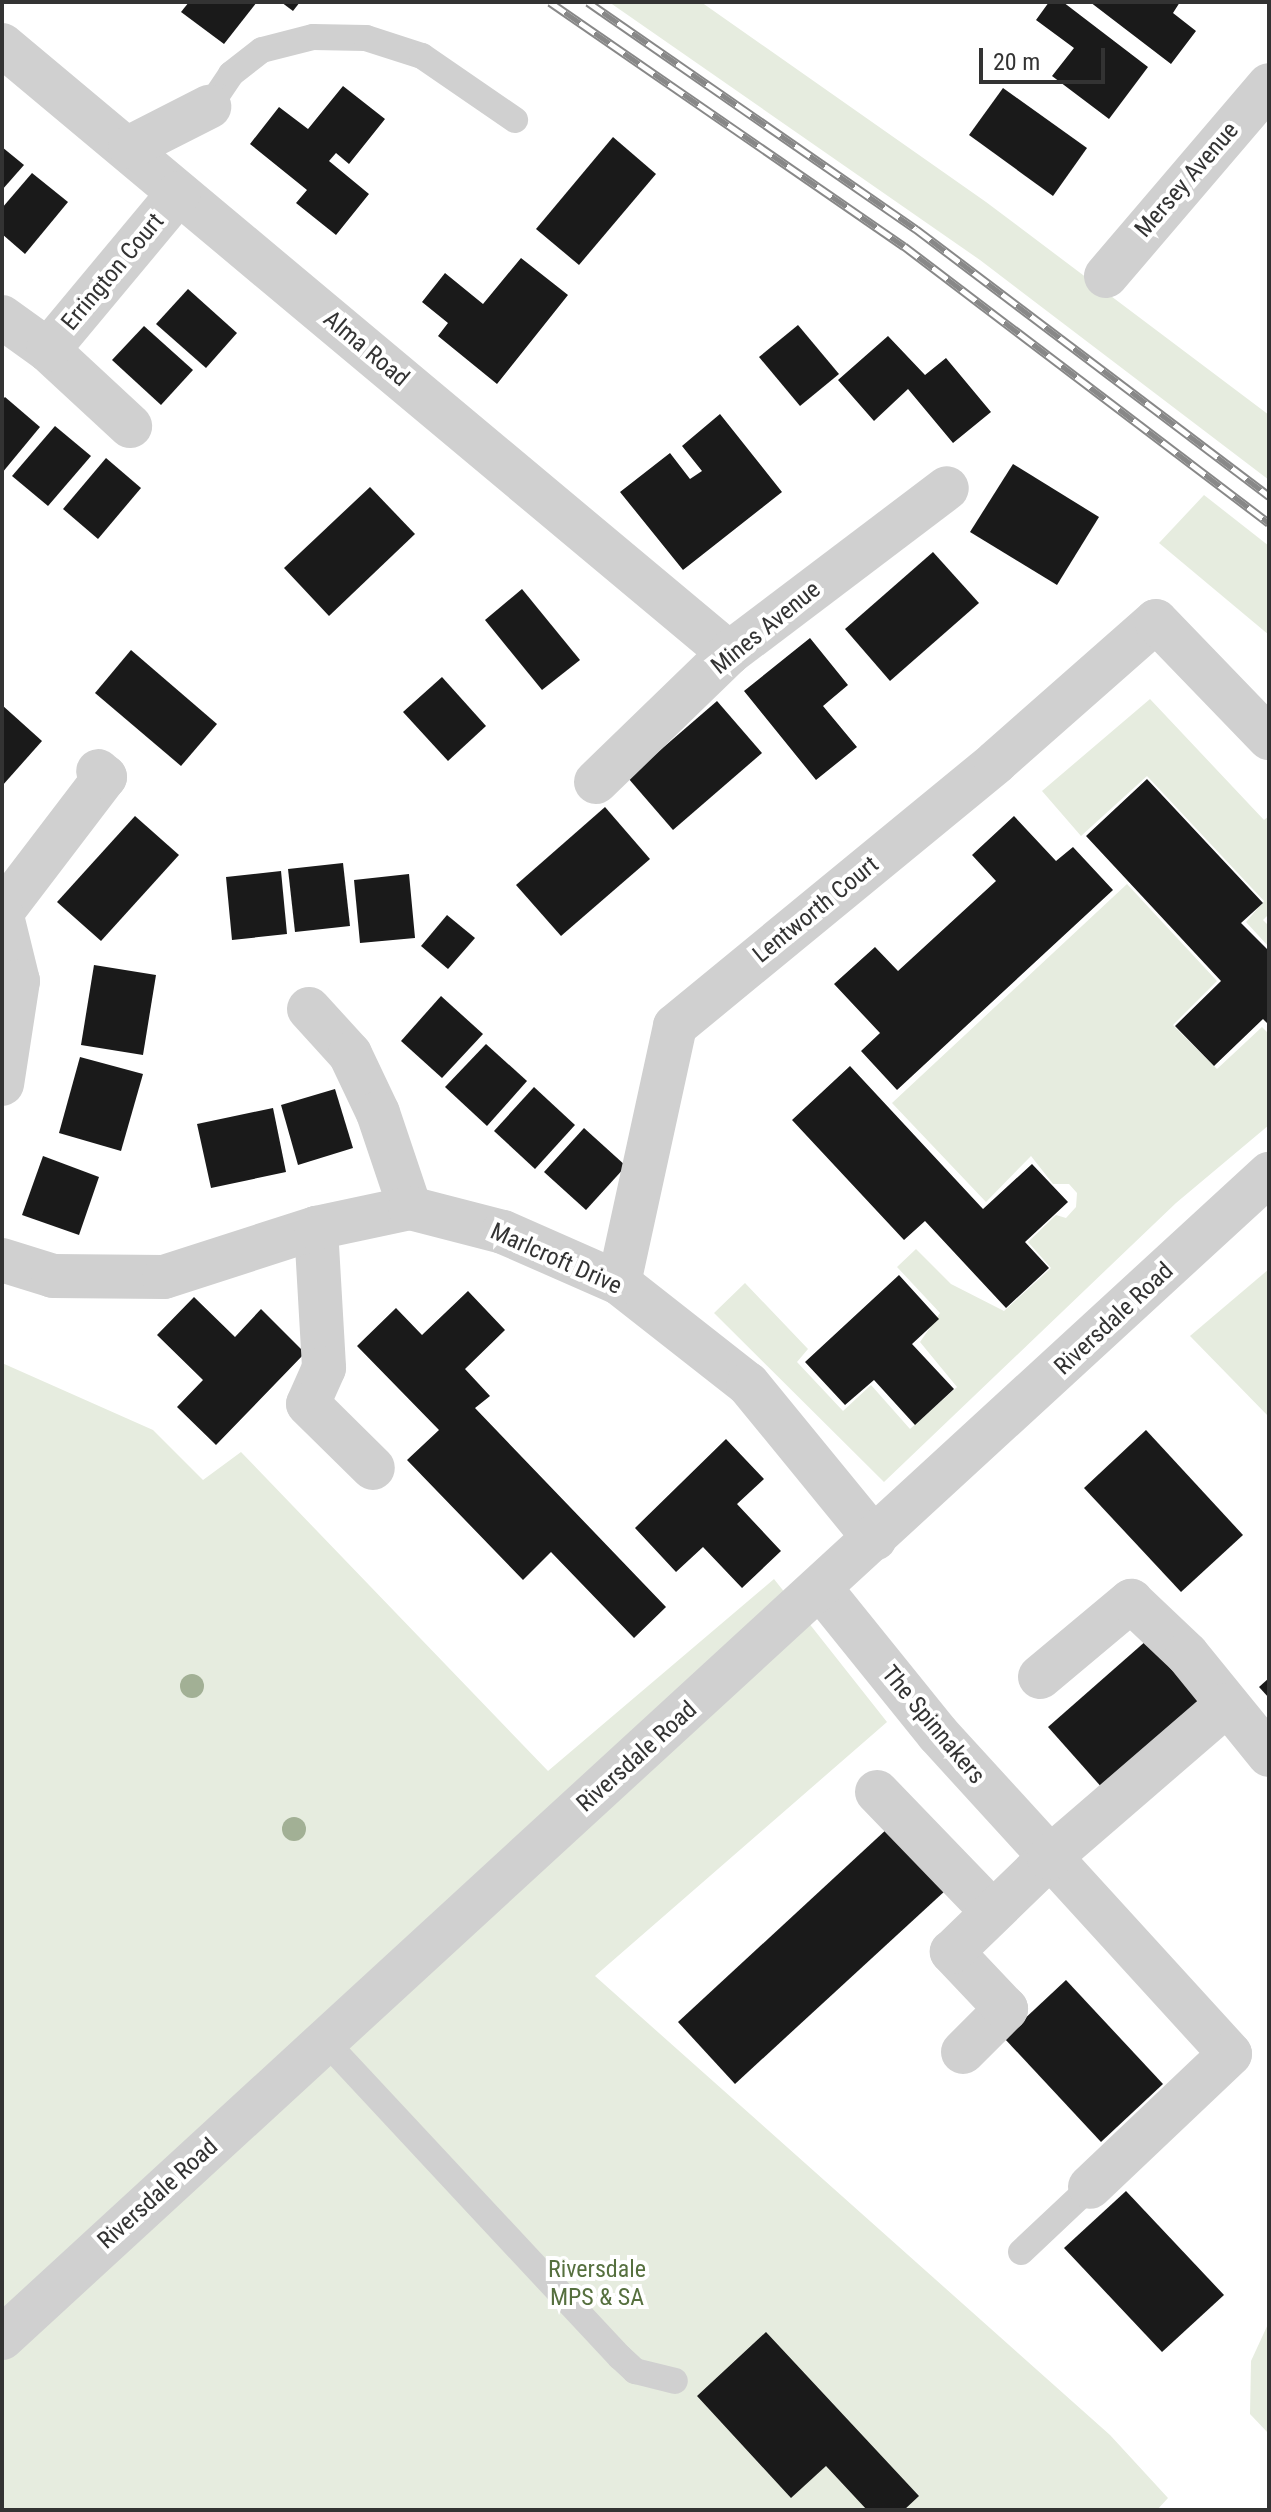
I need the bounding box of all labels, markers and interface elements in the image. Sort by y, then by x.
scale bar [983,32,1109,82]
text: 20 m [993,48,1040,76]
street label: Mersey Avenue [1129,116,1245,244]
street label: Errington Court [56,208,170,336]
street label: Alma Road [317,305,415,393]
street label: Mines Avenue [706,575,826,681]
street label: Lentworth Court [747,851,885,969]
street label: Marlcroft Drive [486,1217,626,1301]
street label: Riversdale Road [1049,1257,1179,1381]
street label: The Spinnakers [875,1660,991,1790]
street label: Riversdale Road [571,1696,703,1818]
street label: Riversdale Road [92,2133,224,2255]
park label: Riversdale MPS & SA [548,2256,646,2312]

